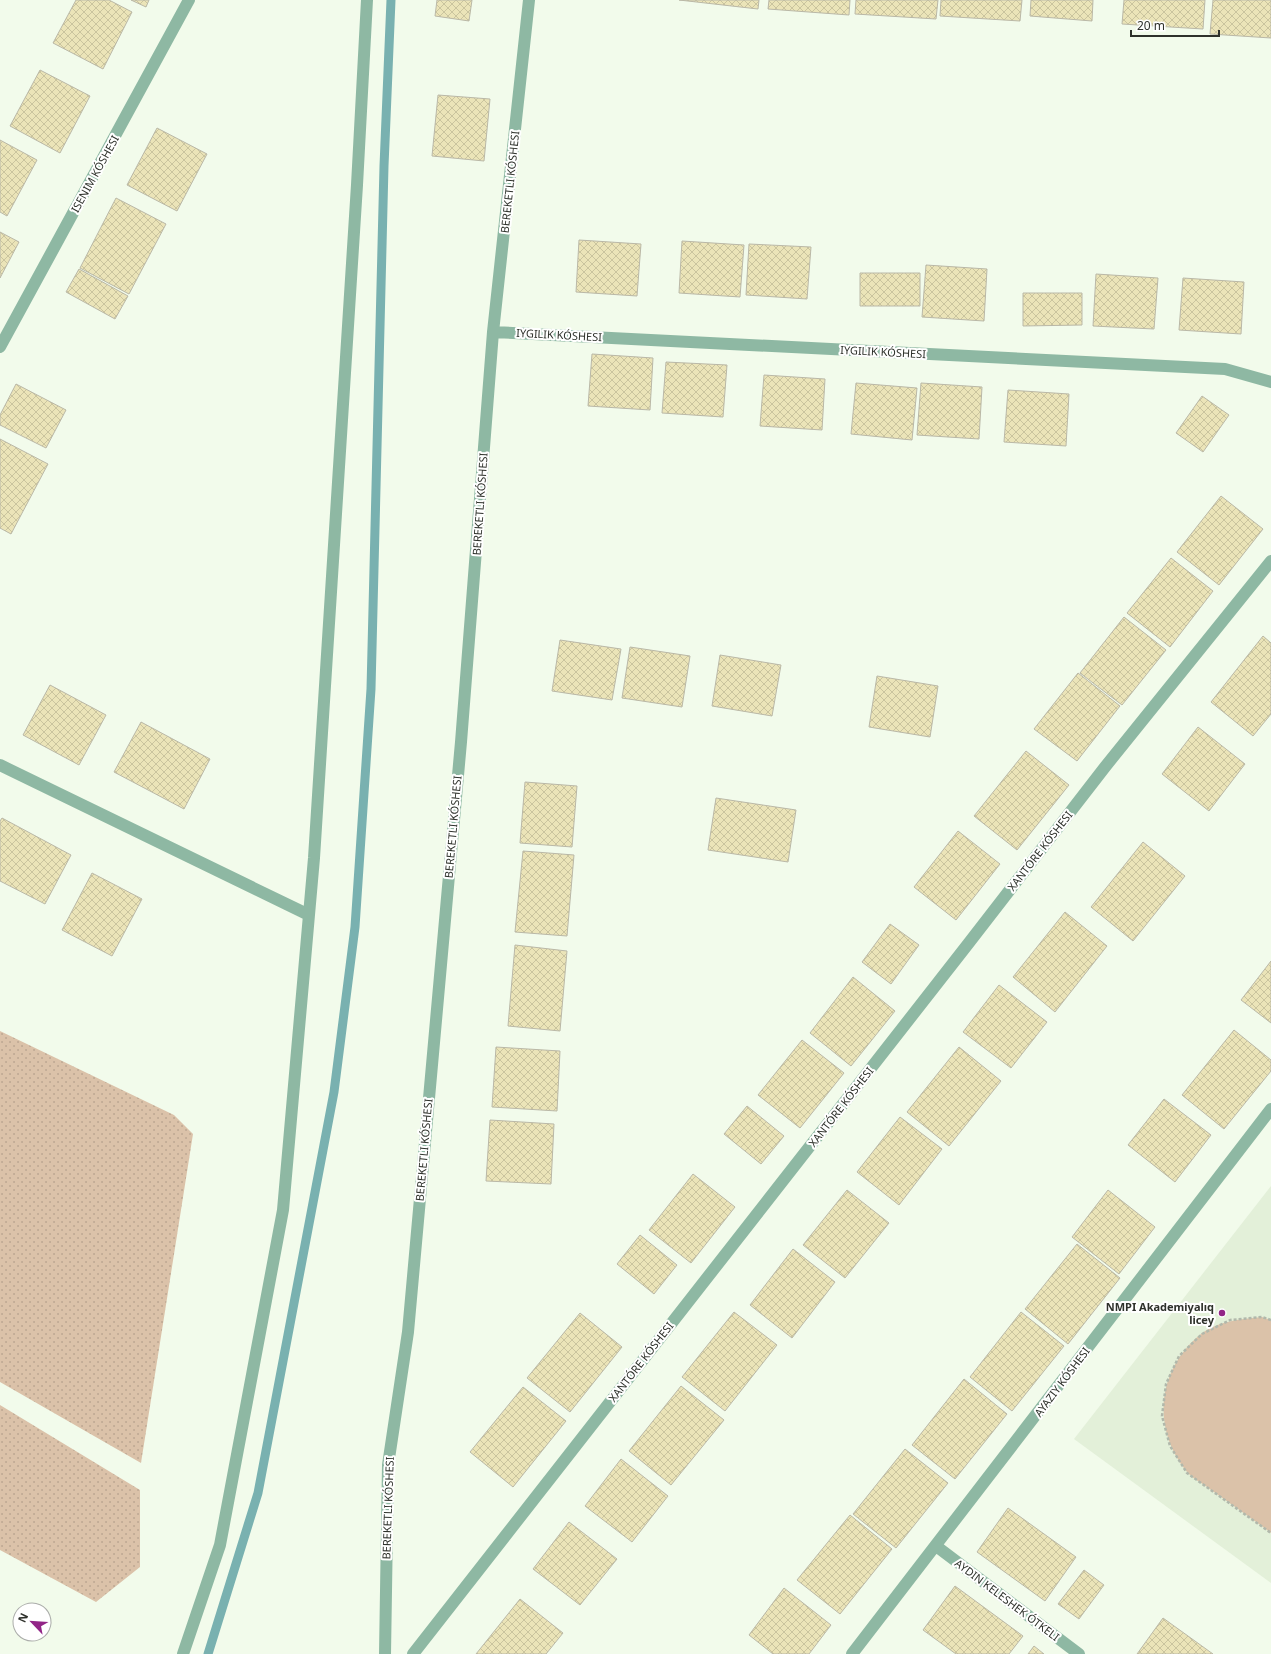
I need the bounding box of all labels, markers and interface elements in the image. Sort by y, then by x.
scale bar [1131,12,1219,38]
text: 20 m [1137,17,1165,34]
street label: BEREKETLI KÓSHESI [497,130,522,234]
street label: ISENIM KÓSHESI [67,132,122,215]
street label: IYGILIK KÓSHESI [516,325,603,344]
street label: IYGILIK KÓSHESI [840,342,927,361]
street label: BEREKETLI KÓSHESI [468,452,491,556]
street label: BEREKETLI KÓSHESI [441,775,464,879]
street label: XANTÓRE KÓSHESI [1004,807,1076,894]
street label: XANTÓRE KÓSHESI [805,1063,877,1150]
street label: BEREKETLI KÓSHESI [412,1098,435,1202]
place label: NMPI Akademiyalıq licey [1106,1299,1215,1327]
marker: NMPI Akademiyalıq licey [1217,1308,1227,1318]
street label: XANTÓRE KÓSHESI [605,1318,677,1405]
street label: AYAZIY KÓSHESI [1031,1344,1093,1419]
street label: BEREKETLI KÓSHESI [378,1456,397,1560]
street label: AYDIN KELESHEK ÓTKELI [952,1555,1063,1644]
north arrow [12,1602,52,1642]
text: N [14,1610,31,1625]

